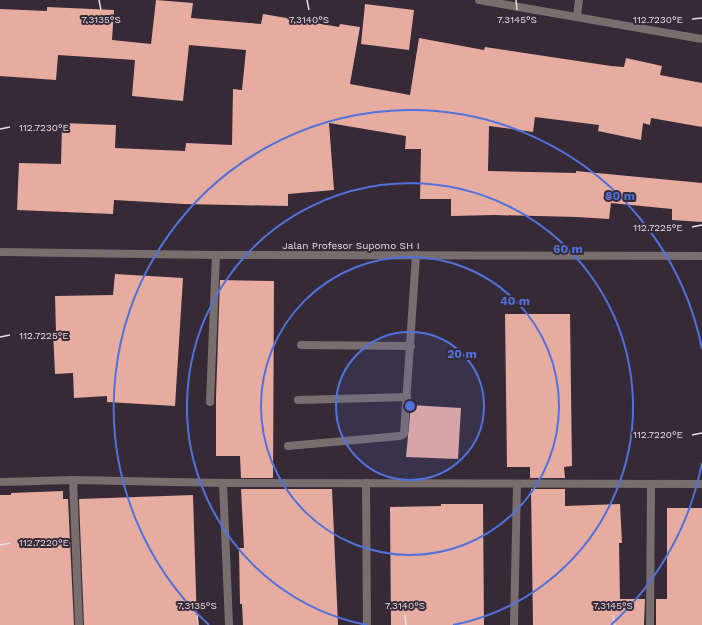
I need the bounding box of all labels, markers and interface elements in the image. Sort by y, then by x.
text: 7.3135°S [81,14,121,25]
text: 7.3140°S [289,14,329,25]
text: 7.3145°S [497,14,537,25]
text: 112.7230°E [633,14,683,25]
text: 112.7230°E [19,122,69,133]
text: 80 m [605,189,635,203]
text: 112.7225°E [633,222,683,233]
street label: Jalan Profesor Supomo SH I [282,240,420,251]
text: 60 m [553,242,583,256]
text: 40 m [500,294,530,308]
text: 112.7225°E [19,330,69,341]
text: 20 m [447,347,477,361]
centre of rings [403,399,417,413]
text: 112.7220°E [633,429,683,440]
text: 112.7220°E [19,537,69,548]
text: 7.3135°S [177,600,217,611]
text: 7.3140°S [385,600,425,611]
text: 7.3145°S [593,600,633,611]

